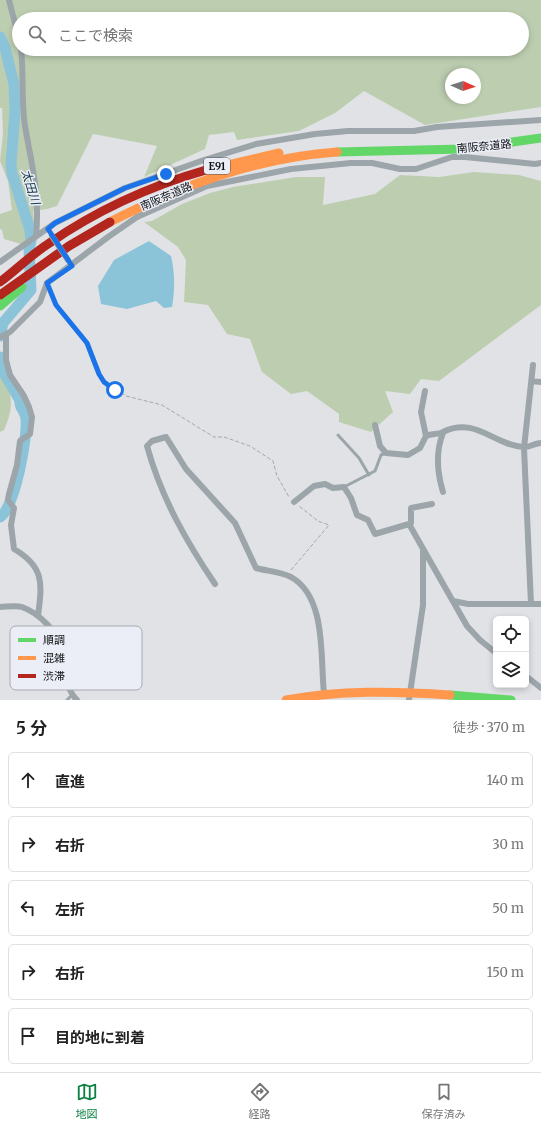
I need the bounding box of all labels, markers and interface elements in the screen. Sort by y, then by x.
search box [12,12,529,56]
icon: search [26,23,48,45]
text: ここで検索 [58,26,133,45]
north arrow [445,68,481,104]
street label: 南阪奈道路 [456,137,512,155]
road number: E91 [204,158,230,174]
route end [157,165,175,183]
water label: 太田川 [19,168,44,208]
street label: 南阪奈道路 [138,179,194,213]
route start [106,381,124,399]
map controls [493,616,529,688]
button: locate [493,616,529,652]
legend [10,626,142,690]
text: 順調 [43,633,65,647]
text: 混雑 [43,651,65,665]
button: layers [493,652,529,688]
text: 渋滞 [43,669,65,683]
text: 5 分 [16,717,47,739]
text: 徒歩 · 370 m [453,719,525,736]
icon: ahead [17,769,39,791]
text: 直進 [55,772,85,791]
text: 140 m [487,772,524,789]
icon: right [17,833,39,855]
text: 右折 [55,836,85,855]
text: 30 m [492,836,524,853]
icon: left [17,897,39,919]
text: 左折 [55,900,85,919]
text: 50 m [492,900,524,917]
icon: right [17,961,39,983]
text: 右折 [55,964,85,983]
text: 150 m [487,964,524,981]
icon: arrive [17,1025,39,1047]
text: 目的地に到着 [55,1028,145,1047]
tab: 地図 [76,1081,98,1121]
tab: 経路 [249,1081,271,1121]
tab: 保存済み [422,1081,466,1121]

